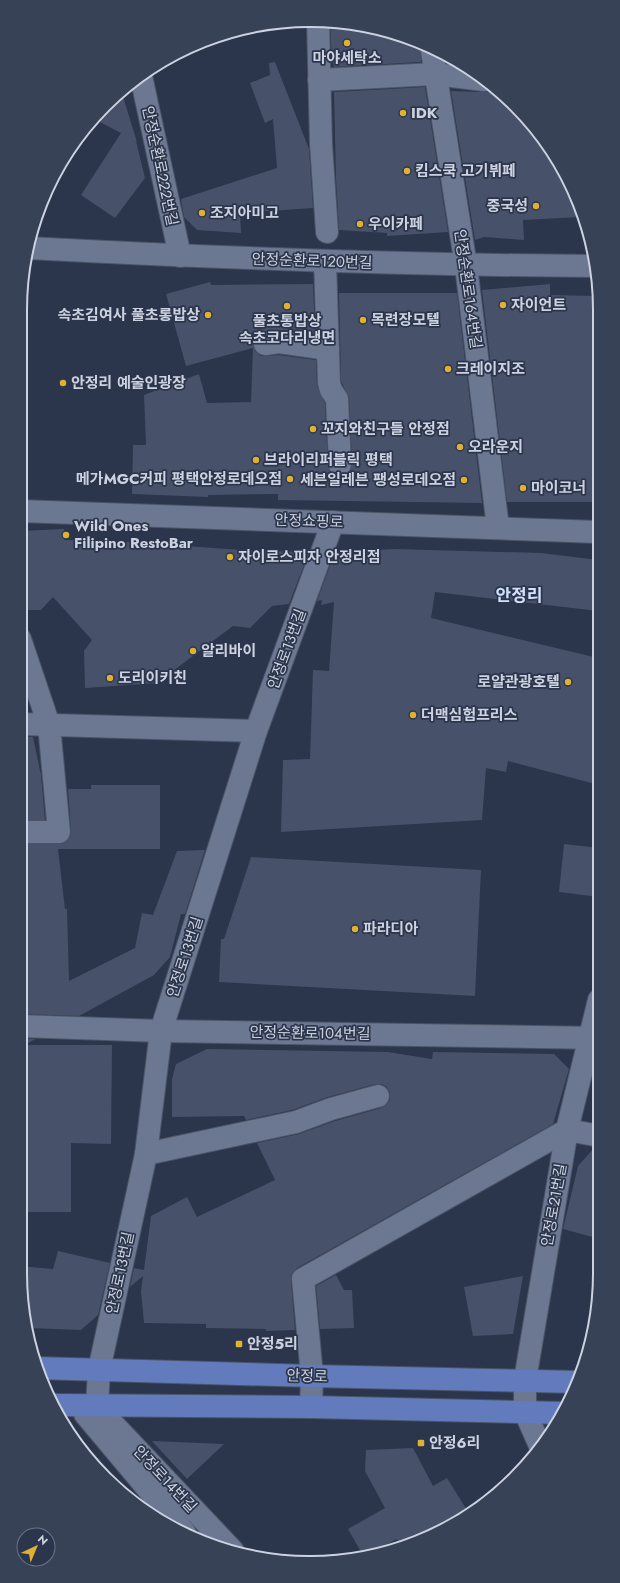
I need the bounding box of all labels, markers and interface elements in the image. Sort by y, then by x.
marker: 마야세탁소 [342,38,352,48]
place label: 마야세탁소 [312,47,382,69]
place label: IDK [411,102,438,124]
street label: 안정순환로222번길 [137,104,183,228]
marker: IDK [398,108,408,118]
place label: 킴스쿡 고기뷔페 [415,160,516,182]
marker: 킴스쿡 고기뷔페 [402,166,412,176]
place label: 중국성 [487,195,528,217]
marker: 중국성 [531,201,541,211]
place label: 조지아미고 [210,202,279,224]
marker: 조지아미고 [197,208,207,218]
place label: 우이카페 [368,213,423,235]
marker: 우이카페 [355,219,365,229]
street label: 안정순환로164번길 [449,228,487,350]
street label: 안정순환로120번길 [251,248,373,274]
place label: 자이언트 [511,294,566,316]
marker: 자이언트 [498,300,508,310]
marker: 풀초통밥상 속초코다리냉면 [282,301,292,311]
place label: 속초김여사 풀초롱밥상 [57,304,200,326]
place label: 목련장모텔 [371,309,440,331]
marker: 속초김여사 풀초롱밥상 [203,310,213,320]
place label: 풀초통밥상 속초코다리냉면 [239,310,335,349]
marker: 목련장모텔 [358,315,368,325]
place label: 크레이지조 [456,358,525,380]
marker: 크레이지조 [443,364,453,374]
place label: 안정리 예술인광장 [71,372,186,394]
marker: 안정리 예술인광장 [58,378,68,388]
place label: 꼬지와친구들 안정점 [321,418,450,440]
marker: 꼬지와친구들 안정점 [308,424,318,434]
place label: 오라운지 [468,436,523,458]
marker: 오라운지 [455,442,465,452]
place label: 브라이리퍼블릭 평택 [264,449,393,471]
marker: 브라이리퍼블릭 평택 [251,455,261,465]
place label: 메가MGC커피 평택안정로데오점 [76,468,282,490]
place label: 세븐일레븐 팽성로데오점 [300,469,456,491]
marker: 메가MGC커피 평택안정로데오점 [285,474,295,484]
marker: 세븐일레븐 팽성로데오점 [459,475,469,485]
place label: 마이코너 [531,477,586,499]
marker: 마이코너 [518,483,528,493]
street label: 안정쇼핑로 [274,509,344,533]
place label: Wild Ones Filipino RestoBar [74,515,194,554]
marker: Wild Ones Filipino RestoBar [61,530,71,540]
place label: 자이로스피자 안정리점 [238,546,381,568]
marker: 자이로스피자 안정리점 [225,552,235,562]
district label: 안정리 [496,583,542,607]
street label: 안정로13번길 [262,606,312,692]
place label: 알리바이 [201,640,256,662]
marker: 알리바이 [188,646,198,656]
place label: 도리이키친 [118,667,187,689]
place label: 로얄관광호텔 [477,671,560,693]
marker: 도리이키친 [105,673,115,683]
marker: 로얄관광호텔 [563,677,573,687]
place label: 더맥심험프리스 [421,704,518,726]
marker: 더맥심험프리스 [408,710,418,720]
street label: 안정로13번길 [162,914,208,1000]
place label: 파라디아 [363,918,418,940]
marker: 파라디아 [350,924,360,934]
street label: 안정순환로104번길 [249,1021,371,1045]
street label: 안정로21번길 [536,1162,572,1248]
street label: 안정로13번길 [101,1230,139,1316]
place label: 안정5리 [247,1333,298,1355]
marker: 안정5리 [234,1339,244,1349]
street label: 안정로 [286,1364,328,1388]
place label: 안정6리 [429,1432,480,1454]
marker: 안정6리 [416,1438,426,1448]
street label: 안정로14번길 [128,1441,202,1517]
north arrow [16,1527,56,1567]
text: N [34,1531,52,1549]

